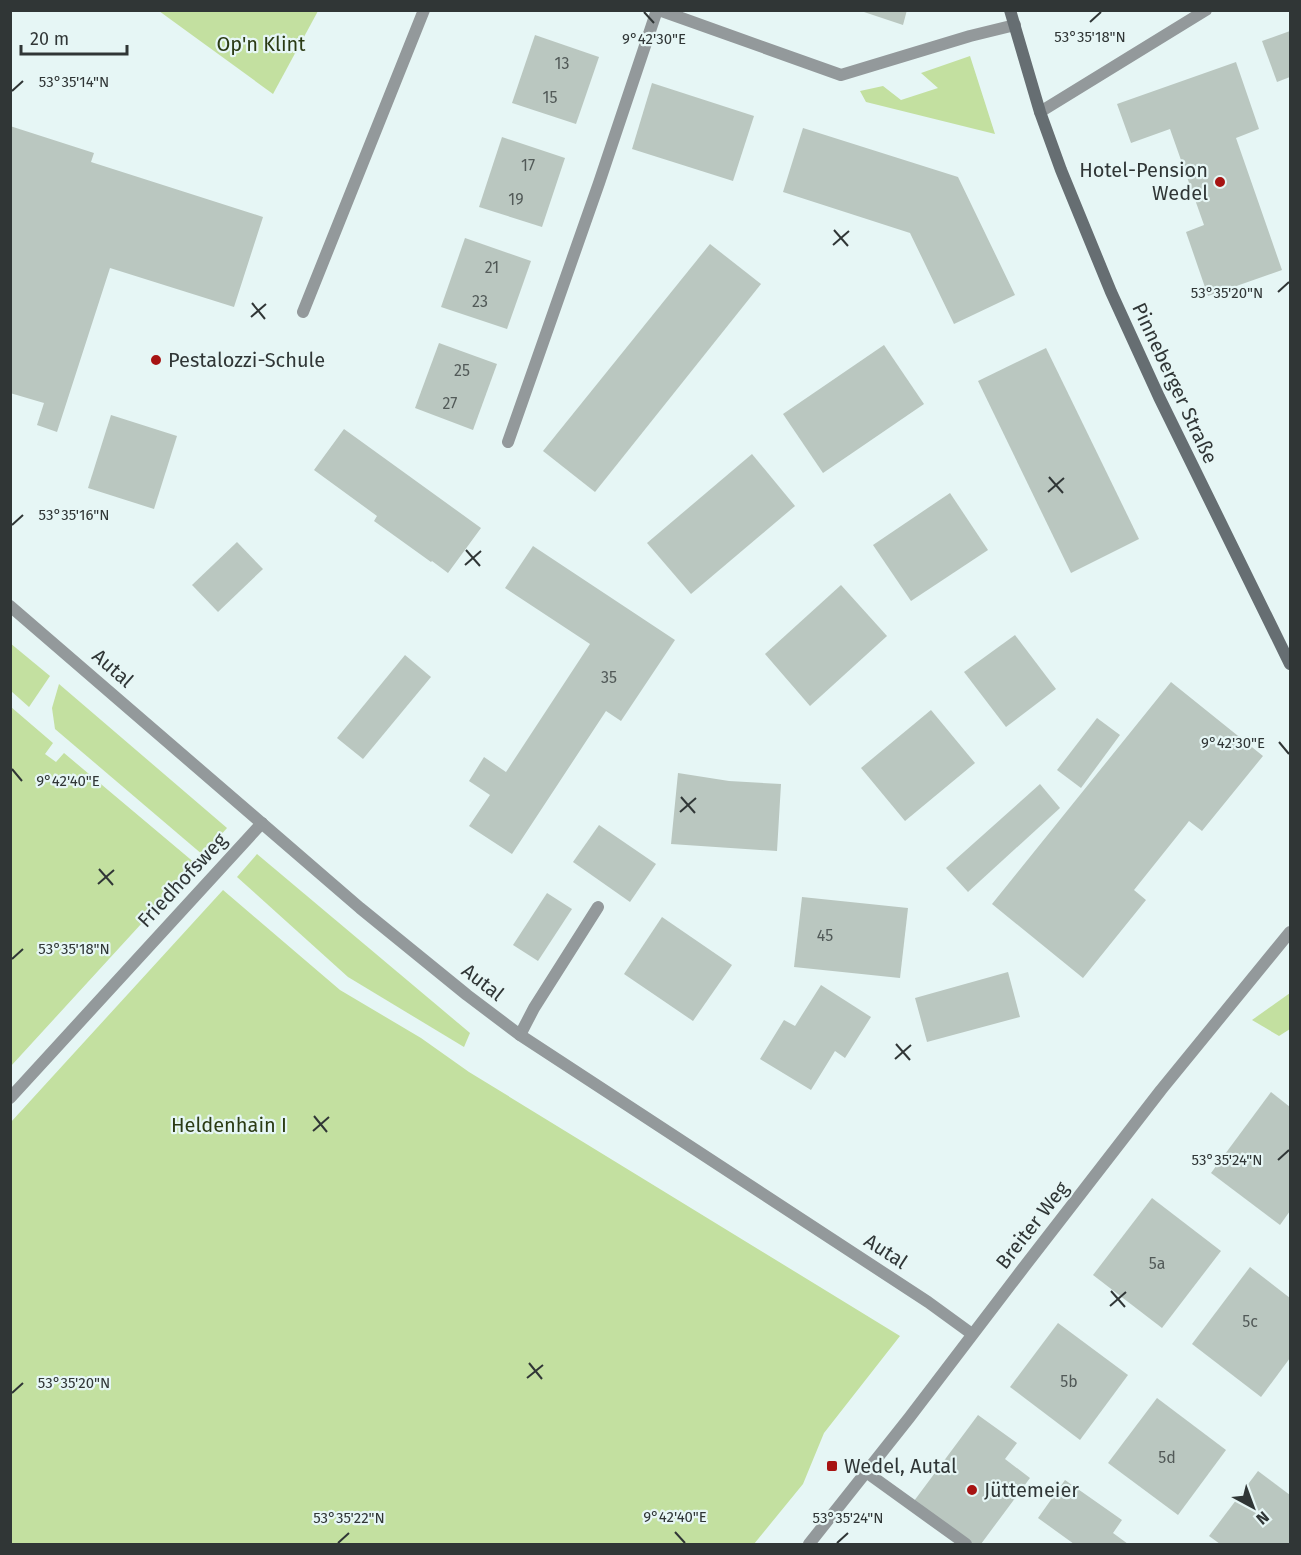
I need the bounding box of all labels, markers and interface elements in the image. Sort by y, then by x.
scale bar [21,18,128,56]
text: 20 m [30,28,69,50]
text: 53°35'18"N [1054,28,1126,46]
text: 9°42'30"E [622,30,686,48]
park label: Op'n Klint [216,32,306,56]
house number: 13 [555,54,569,73]
text: 53°35'14"N [39,73,109,91]
house number: 15 [543,88,557,107]
house number: 17 [521,156,535,175]
place label: Hotel-Pension Wedel [1079,158,1208,205]
marker: Hotel-Pension Wedel [1213,175,1227,189]
house number: 19 [508,190,524,209]
house number: 21 [485,258,499,277]
text: 53°35'20"N [1191,284,1263,302]
house number: 23 [472,292,488,311]
street label: Pinneberger Straße [1127,299,1223,467]
place label: Pestalozzi-Schule [168,348,325,372]
marker: Pestalozzi-Schule [149,353,163,367]
house number: 25 [454,361,470,380]
house number: 27 [443,394,457,413]
text: 53°35'16"N [39,506,110,524]
street label: Autal [87,644,139,692]
house number: 35 [601,668,617,687]
text: 9°42'30"E [1201,734,1265,752]
text: 9°42'40"E [36,772,100,790]
street label: Friedhofsweg [132,827,232,932]
house number: 45 [817,926,833,945]
text: 53°35'18"N [38,940,110,958]
street label: Autal [457,958,509,1006]
park label: Heldenhain I [171,1113,287,1137]
text: 53°35'24"N [1191,1151,1263,1169]
street label: Breiter Weg [990,1176,1074,1273]
street label: Autal [860,1228,912,1274]
house number: 5a [1149,1254,1165,1273]
house number: 5c [1242,1312,1258,1331]
house number: 5b [1060,1372,1078,1391]
text: 53°35'20"N [38,1374,110,1392]
house number: 5d [1158,1448,1176,1467]
place label: Wedel, Autal [844,1454,957,1478]
marker: Wedel, Autal [825,1459,839,1473]
north arrow [1223,1477,1283,1537]
place label: Jüttemeier [984,1478,1079,1502]
marker: Jüttemeier [965,1483,979,1497]
text: N [1252,1507,1273,1529]
text: 9°42'40"E [643,1508,707,1526]
text: 53°35'22"N [313,1509,385,1527]
text: 53°35'24"N [812,1509,884,1527]

